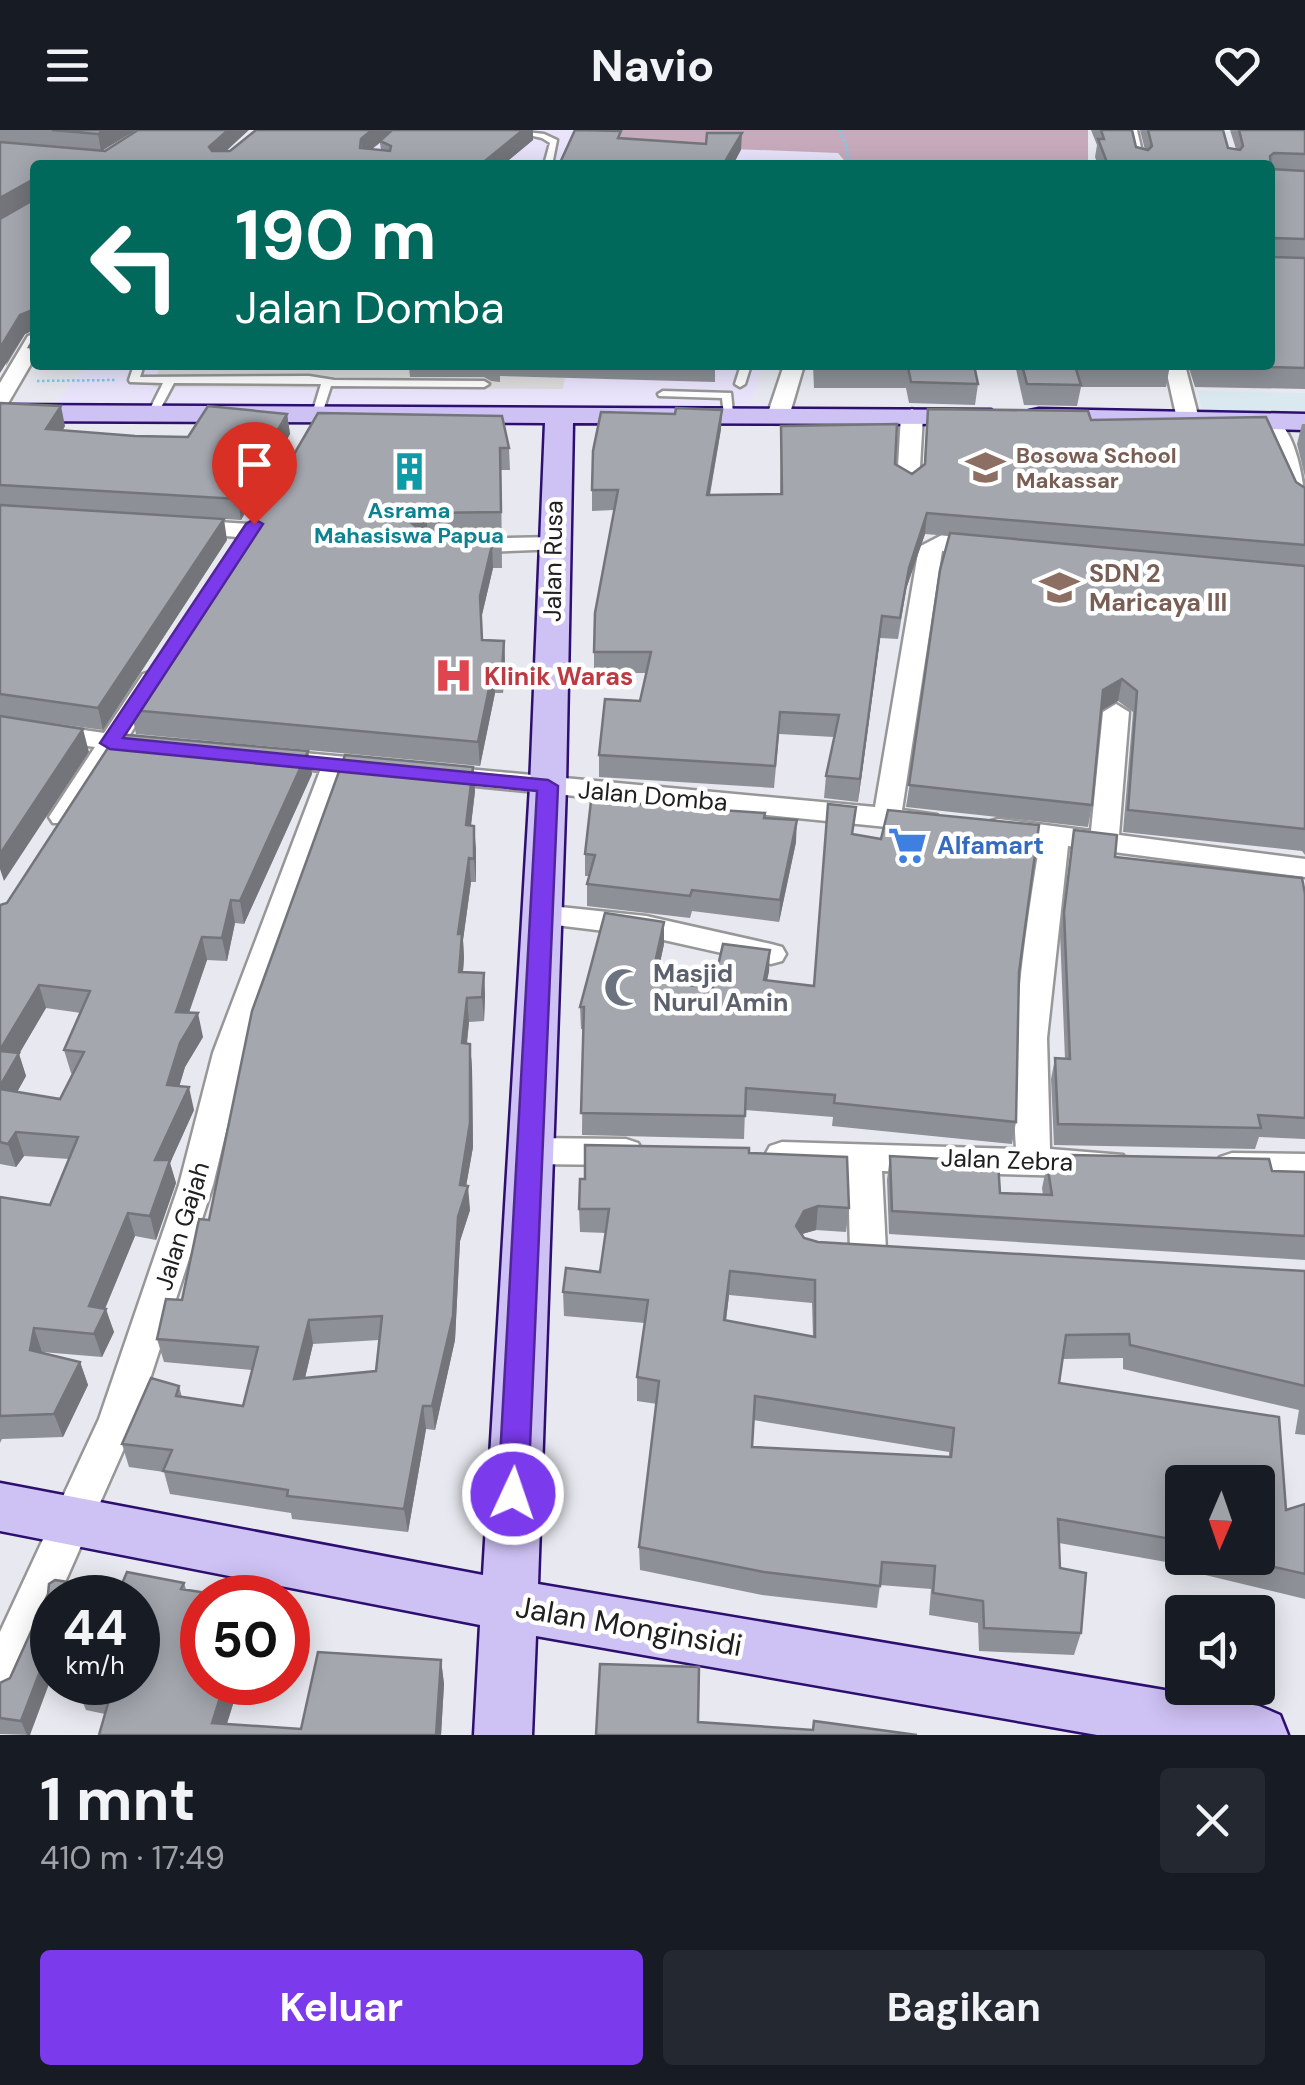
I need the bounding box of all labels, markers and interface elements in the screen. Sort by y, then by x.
text: Navio [591,36,714,95]
icon: menu [40,38,95,93]
icon: heart [1210,38,1265,93]
text: 190 m [235,190,437,281]
icon: left [70,200,200,330]
text: Jalan Domba [235,278,505,337]
pin [212,422,297,525]
icon: arrive [227,437,282,492]
place label: Bosowa School Makassar [1016,441,1177,495]
school or university icon: Bosowa School Makassar [965,447,1007,489]
building icon: Asrama Mahasiswa Papua [388,450,430,492]
place label: Asrama Mahasiswa Papua [314,496,504,550]
street label: Jalan Rusa [535,500,571,622]
place label: SDN 2 Maricaya III [1089,557,1227,619]
school or university icon: SDN 2 Maricaya III [1038,566,1080,608]
hospital icon: Klinik Waras [433,655,475,697]
place label: Klinik Waras [484,660,633,693]
street label: Jalan Domba [577,773,729,819]
supermarket icon: Alfamart [886,824,928,866]
place label: Alfamart [937,829,1044,862]
place label: Masjid Nurul Amin [653,957,788,1019]
mosque icon: Masjid Nurul Amin [602,966,644,1008]
street label: Jalan Zebra [940,1141,1074,1179]
street label: Jalan Gajah [147,1158,217,1294]
position arrow [461,1442,565,1546]
north arrow [1165,1465,1275,1575]
map controls [1165,1465,1275,1705]
speed limit sign: 50 [180,1575,310,1705]
street label: Jalan Monginsidi [513,1587,745,1665]
text: 44 [63,1595,128,1661]
button: sound [1165,1595,1275,1705]
text: km/h [65,1649,125,1682]
text: 1 mnt [40,1760,195,1839]
button: close [1160,1768,1265,1873]
text: 410 m · 17:49 [40,1837,225,1879]
button: Keluar [40,1950,643,2065]
button: Bagikan [663,1950,1265,2065]

